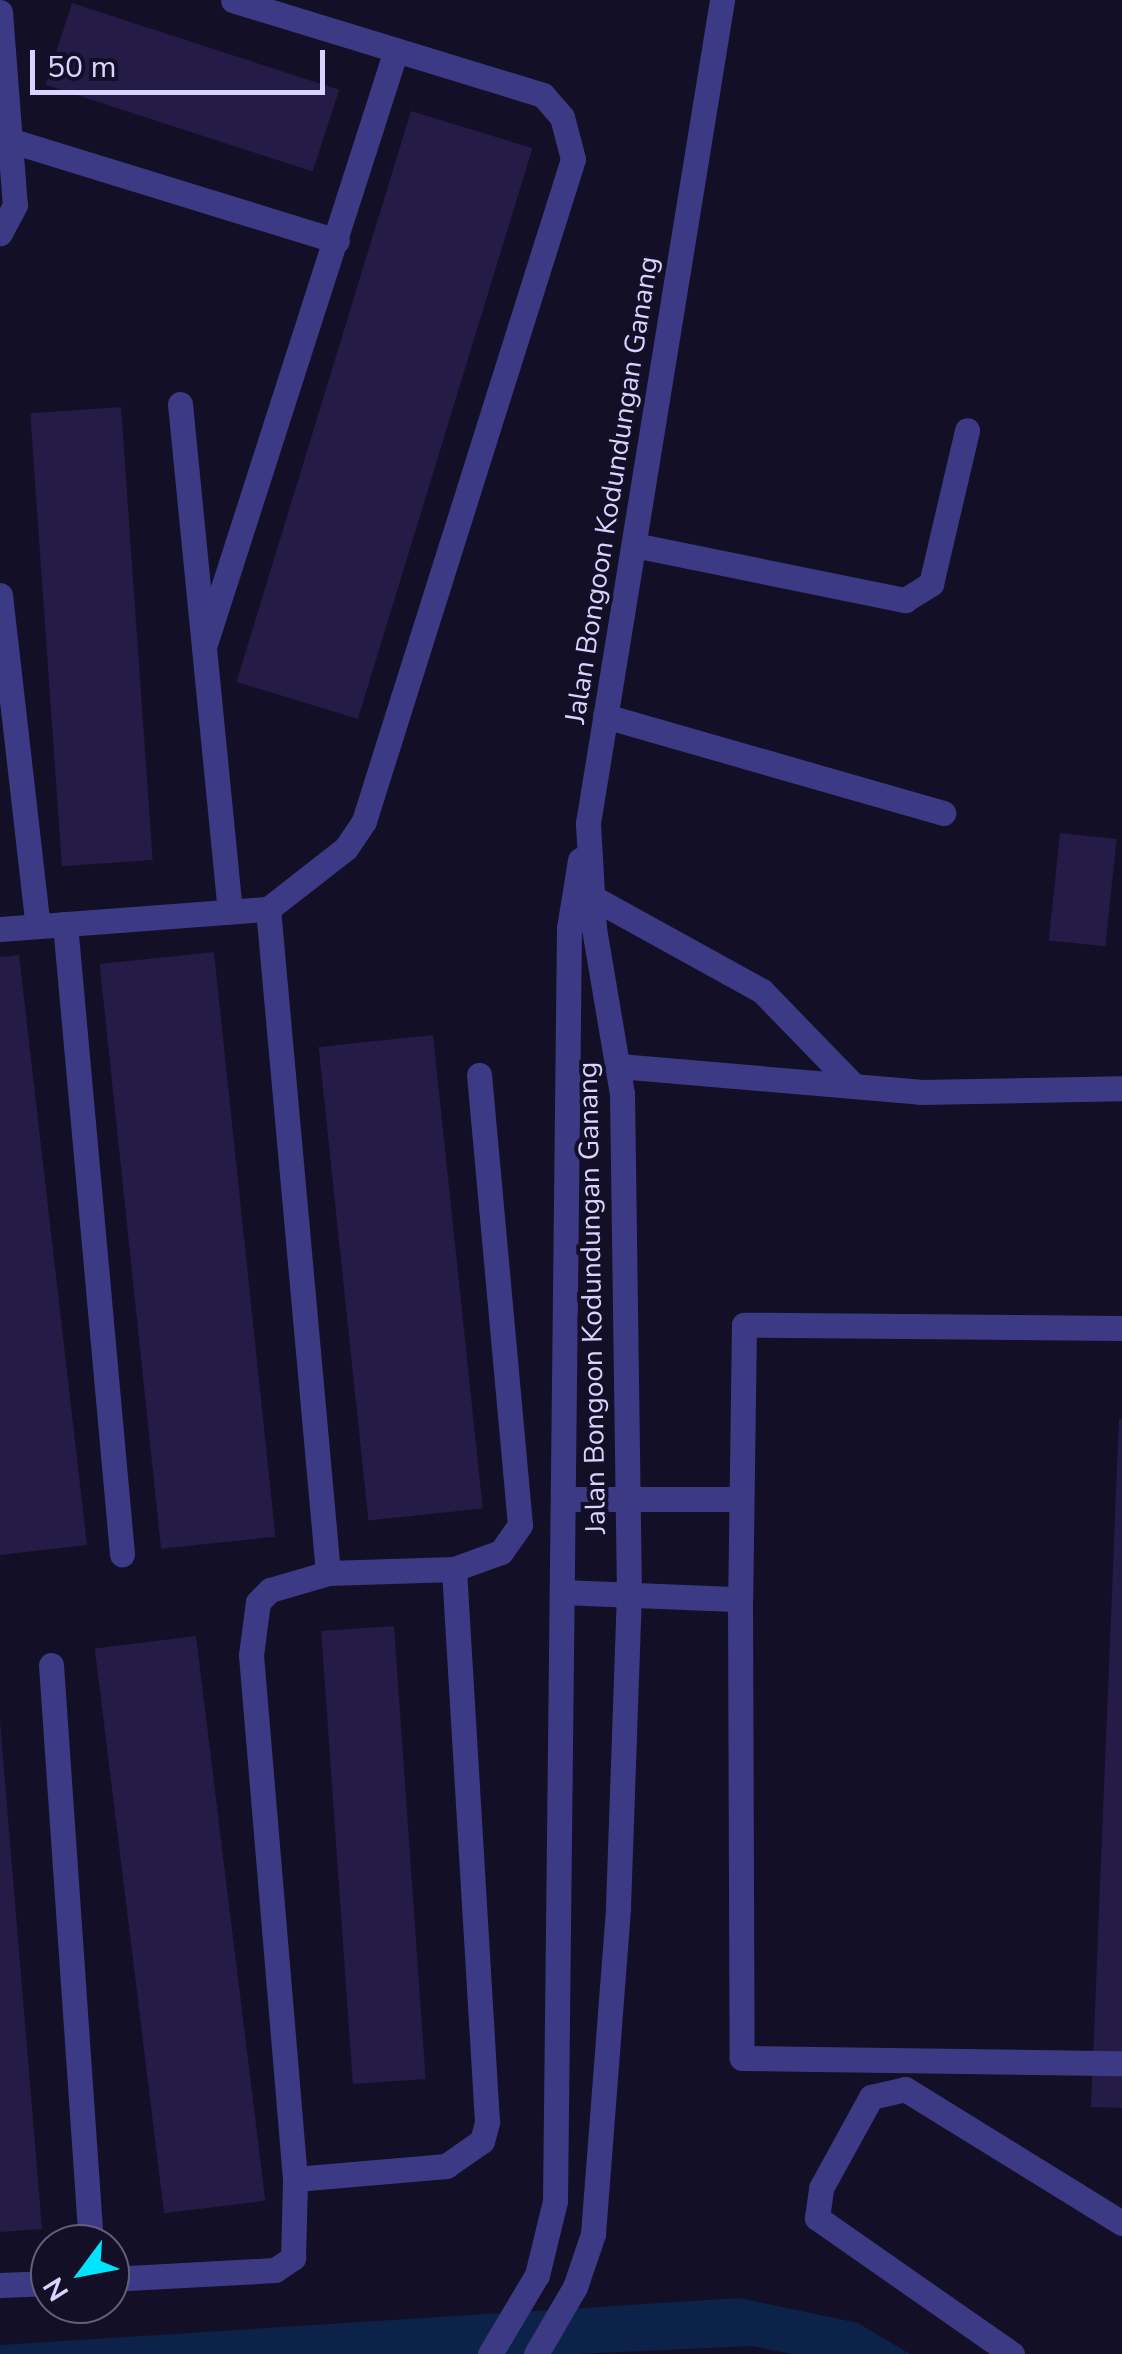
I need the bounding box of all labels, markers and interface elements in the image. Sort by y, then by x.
scale bar [35,30,330,92]
text: 50 m [47,47,116,88]
street label: Jalan Bongoon Kodundungan Ganang [558,254,666,726]
street label: Jalan Bongoon Kodundungan Ganang [571,1062,613,1534]
north arrow [30,2224,130,2324]
text: N [35,2270,78,2308]

